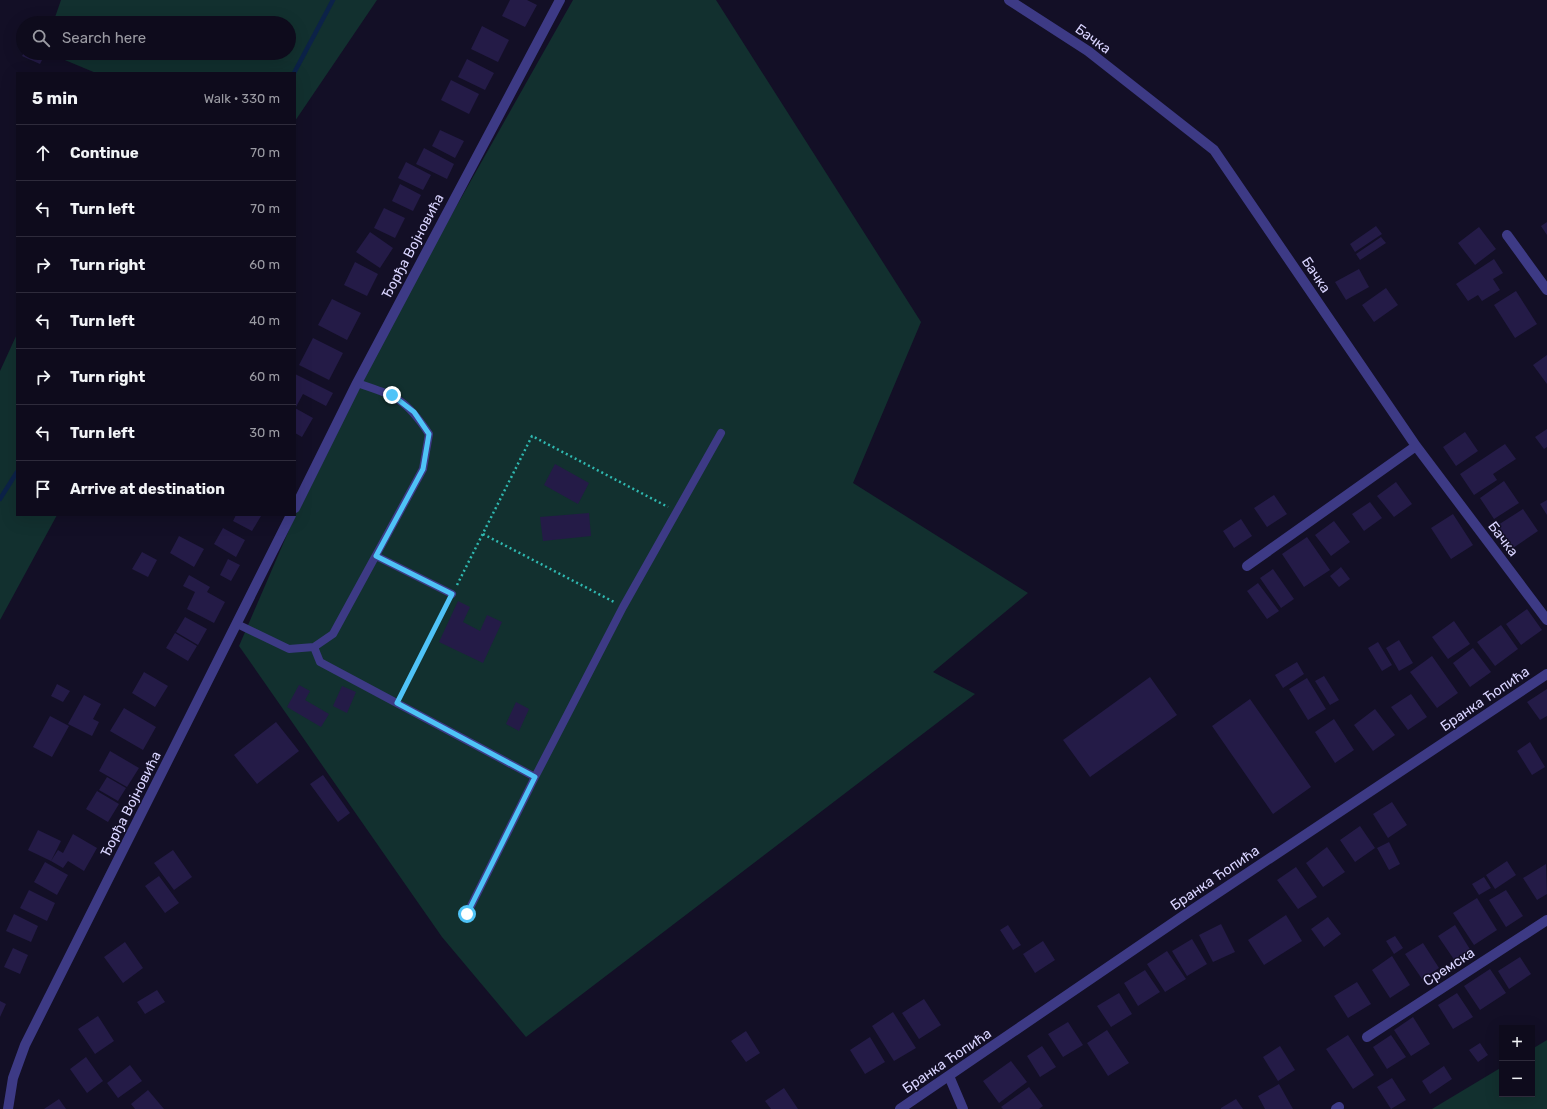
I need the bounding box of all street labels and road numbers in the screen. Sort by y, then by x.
street label: Бачка [1072,20,1114,58]
street label: Ђорђа Војновића [378,191,448,301]
street label: Бачка [1298,254,1334,296]
street label: Бачка [1484,518,1522,560]
street label: Бранка Ћопића [1437,663,1533,735]
street label: Ђорђа Војновића [97,748,165,860]
street label: Бранка Ћопића [1167,842,1263,914]
street label: Сремска [1420,944,1478,990]
street label: Бранка Ћопића [899,1025,995,1097]

